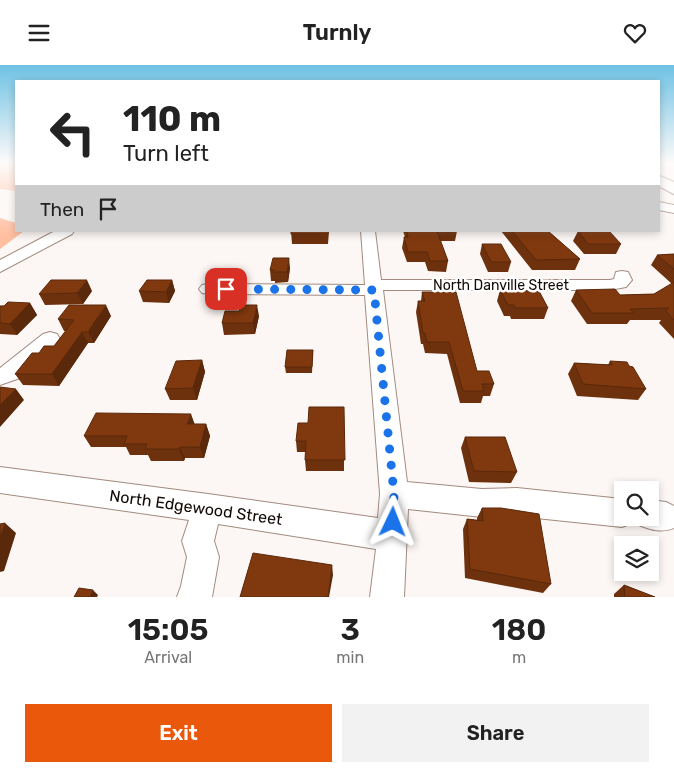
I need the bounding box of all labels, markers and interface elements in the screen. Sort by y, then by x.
icon: menu [25,19,53,47]
text: Turnly [303,19,371,46]
icon: heart [621,19,649,47]
text: 110 m [123,98,221,140]
icon: left [40,100,105,165]
text: Turn left [123,140,209,167]
icon: arrive [94,195,122,223]
text: Then [40,198,84,221]
pin [205,268,247,310]
icon: arrive [212,275,240,303]
street label: North Danville Street [433,277,569,294]
map controls [614,481,659,581]
button: search [614,481,659,526]
street label: North Edgewood Street [108,486,284,529]
position arrow [366,495,418,547]
button: layers [614,536,659,581]
text: 15:05 [128,612,209,648]
text: 3 [341,612,360,648]
text: 180 [492,612,546,648]
text: Arrival [144,648,192,667]
text: min [336,648,364,667]
text: m [512,648,526,667]
button: Exit [25,704,332,762]
button: Share [342,704,649,762]

